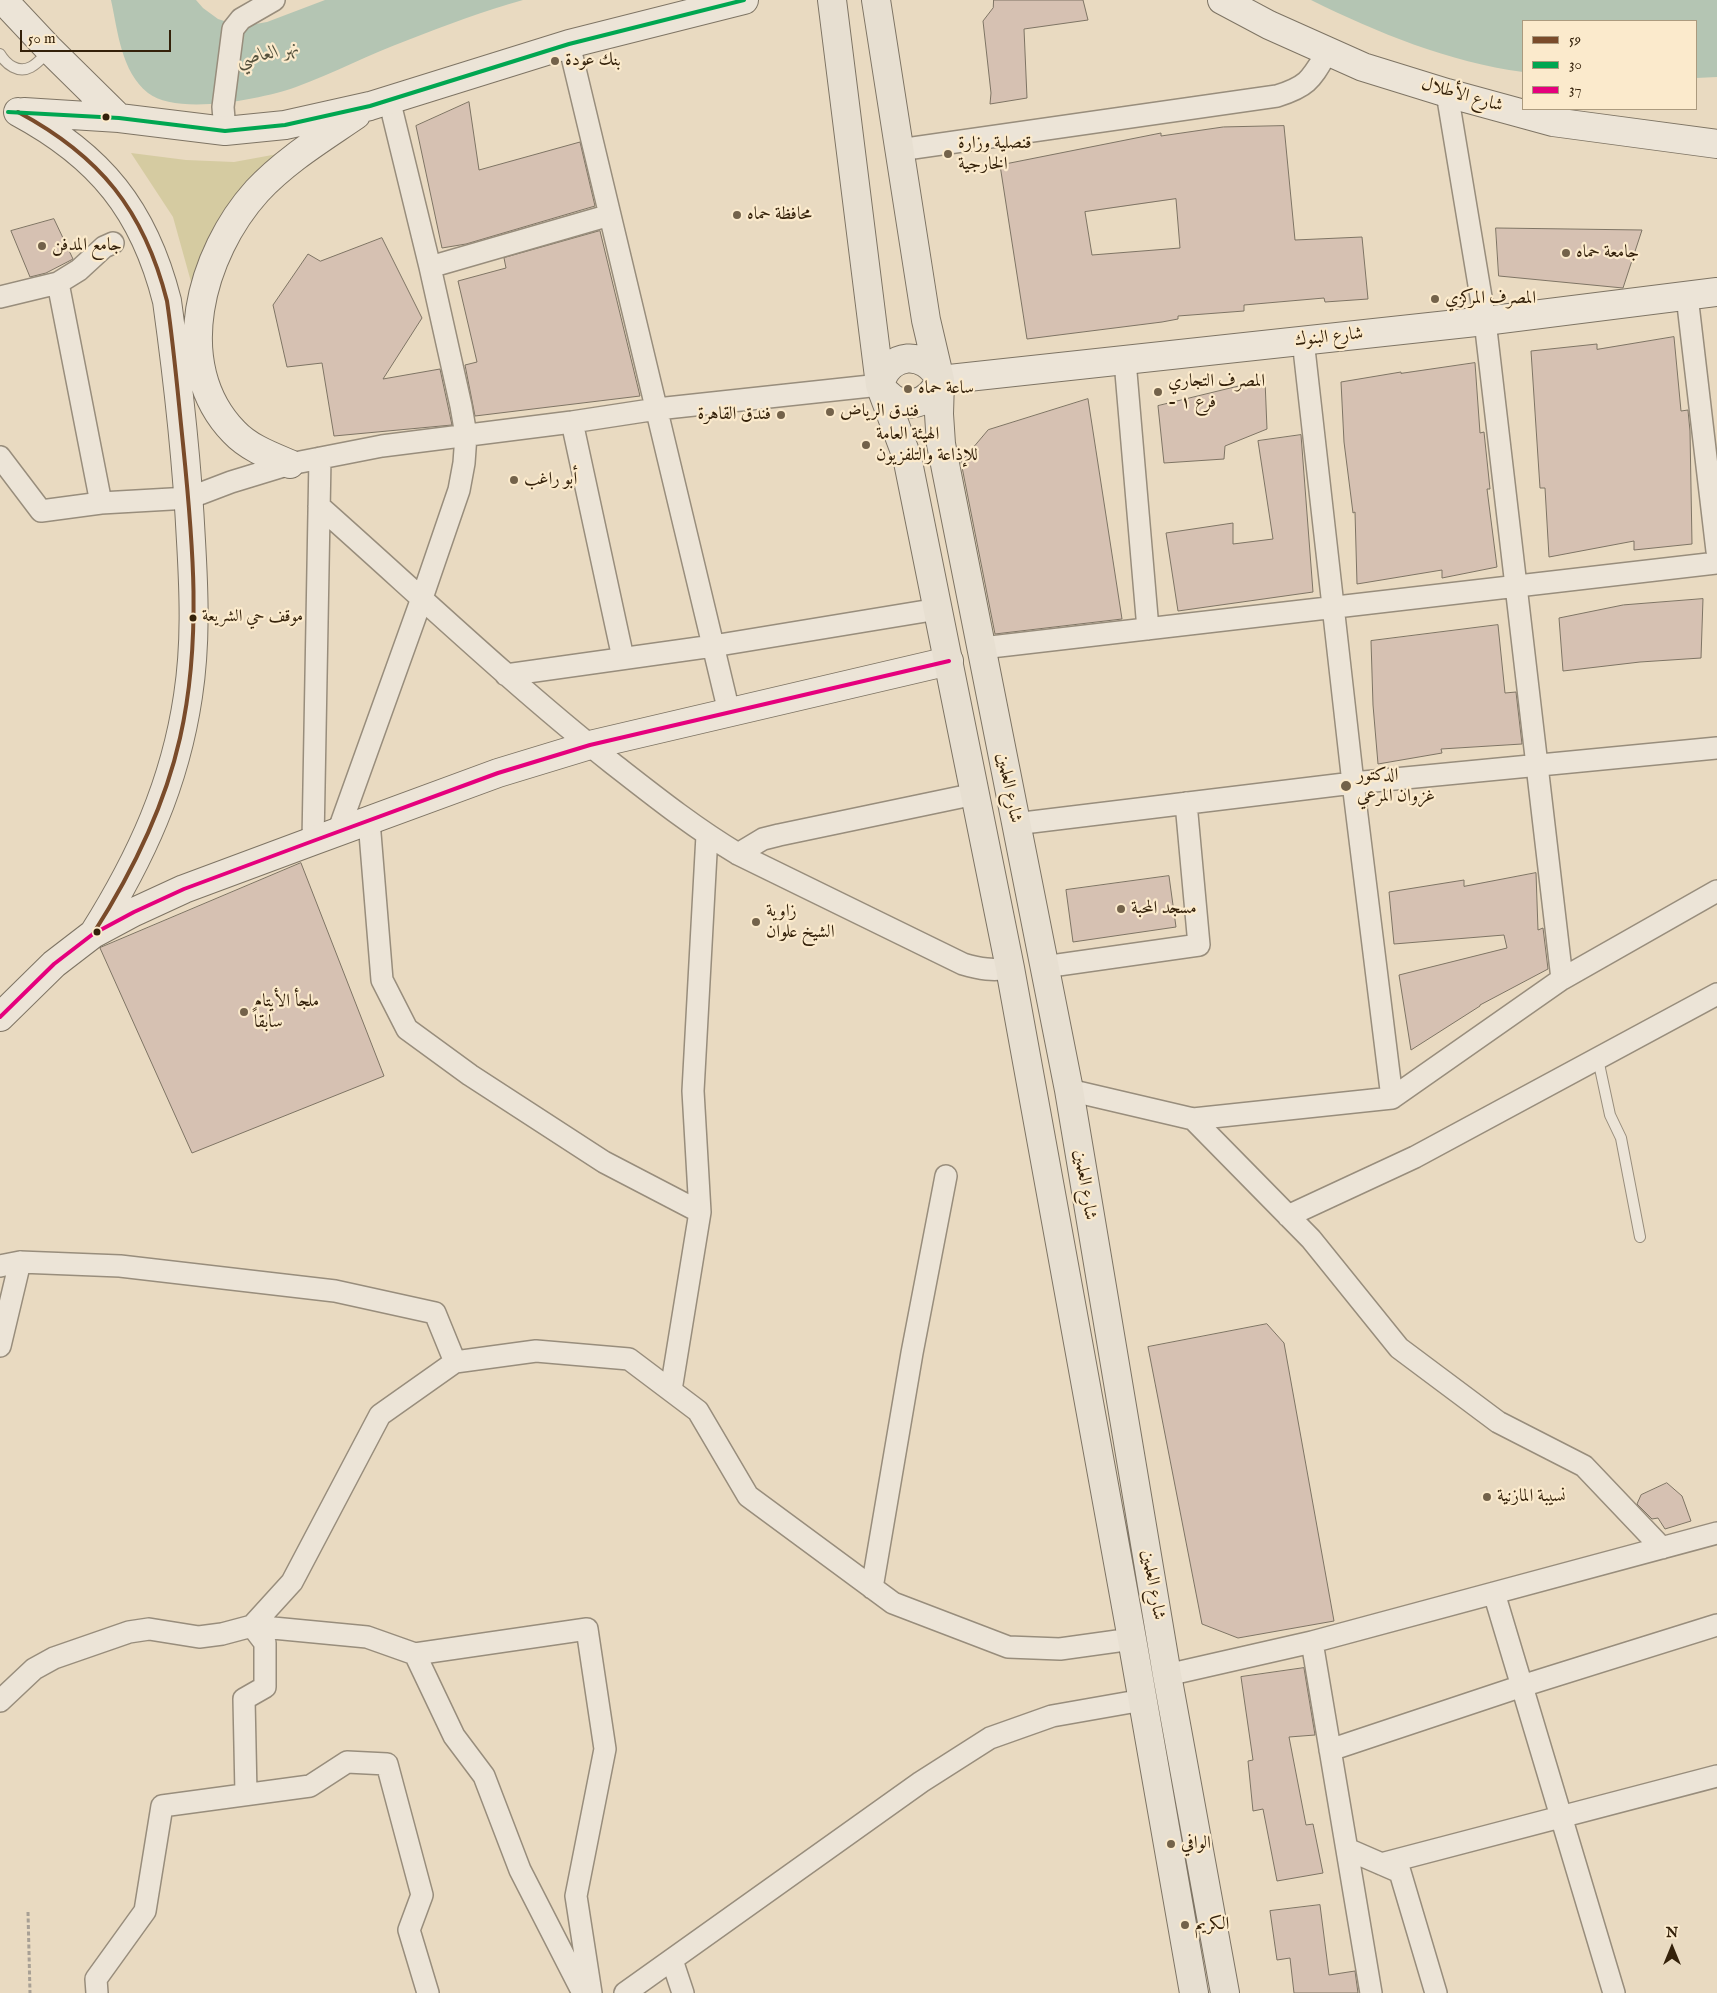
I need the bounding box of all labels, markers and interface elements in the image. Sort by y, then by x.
scale bar [22,20,174,52]
legend [1522,20,1697,110]
text: 50 m [28,29,56,48]
text: 59 [1569,30,1581,49]
water label: نهر العاصي [235,37,301,73]
place label: بنك عودة [565,50,621,72]
marker: بنك عودة [549,55,561,67]
text: 30 [1569,55,1582,74]
street label: شارع الأطلال [1419,74,1505,118]
text: 37 [1569,80,1582,99]
unlabelled marker [101,112,111,122]
place label: قنصلية وزارة الخارجية [958,133,1031,176]
marker: قنصلية وزارة الخارجية [942,148,954,160]
place label: محافظة حماه [747,204,812,226]
marker: محافظة حماه [731,209,743,221]
place label: جامع المدفن [52,235,122,257]
marker: جامع المدفن [36,240,48,252]
place label: جامعة حماه [1576,242,1639,264]
marker: جامعة حماه [1560,247,1572,259]
place label: المصرف المركزي [1445,288,1536,310]
marker: المصرف المركزي [1429,293,1441,305]
street label: شارع البنوك [1294,324,1364,352]
place label: المصرف التجاري - فرع ١ [1168,371,1265,414]
place label: ساعة حماه [918,378,974,400]
marker: ساعة حماه [902,383,914,395]
marker: المصرف التجاري - فرع ١ [1152,386,1164,398]
place label: فندق الرياض [840,401,919,423]
place label: فندق القاهرة [698,404,771,426]
marker: فندق الرياض [824,406,836,418]
marker: فندق القاهرة [775,409,787,421]
place label: الهيئة العامة للإذاعة والتلفزيون [876,424,978,466]
marker: الهيئة العامة للإذاعة والتلفزيون [860,439,872,451]
place label: أبو راغب [524,469,577,491]
marker: أبو راغب [508,474,520,486]
place label: موقف حي الشريعة [202,608,303,628]
marker: موقف حي الشريعة [188,613,198,623]
street label: شارع العلمين [991,751,1025,825]
place label: الدكتور غزوان المرعي [1357,765,1435,808]
marker: الدكتور غزوان المرعي [1339,779,1353,793]
place label: مسجد المحبة [1131,898,1197,920]
place label: زاوية الشيخ علوان [766,901,835,944]
marker: مسجد المحبة [1115,903,1127,915]
marker: زاوية الشيخ علوان [750,916,762,928]
unlabelled marker [92,927,102,937]
place label: ملجأ الأيتام سابقاً [254,991,319,1034]
marker: ملجأ الأيتام سابقاً [238,1006,250,1018]
street label: شارع العلمين [1068,1148,1100,1222]
place label: نسيبة المازنية [1497,1486,1566,1508]
marker: نسيبة المازنية [1481,1491,1493,1503]
street label: شارع العلمين [1135,1548,1169,1622]
place label: الوافي [1181,1833,1211,1855]
marker: الوافي [1165,1838,1177,1850]
place label: الكريم [1195,1914,1229,1936]
marker: الكريم [1179,1919,1191,1931]
north arrow [1647,1923,1697,1973]
text: N [1666,1924,1678,1942]

